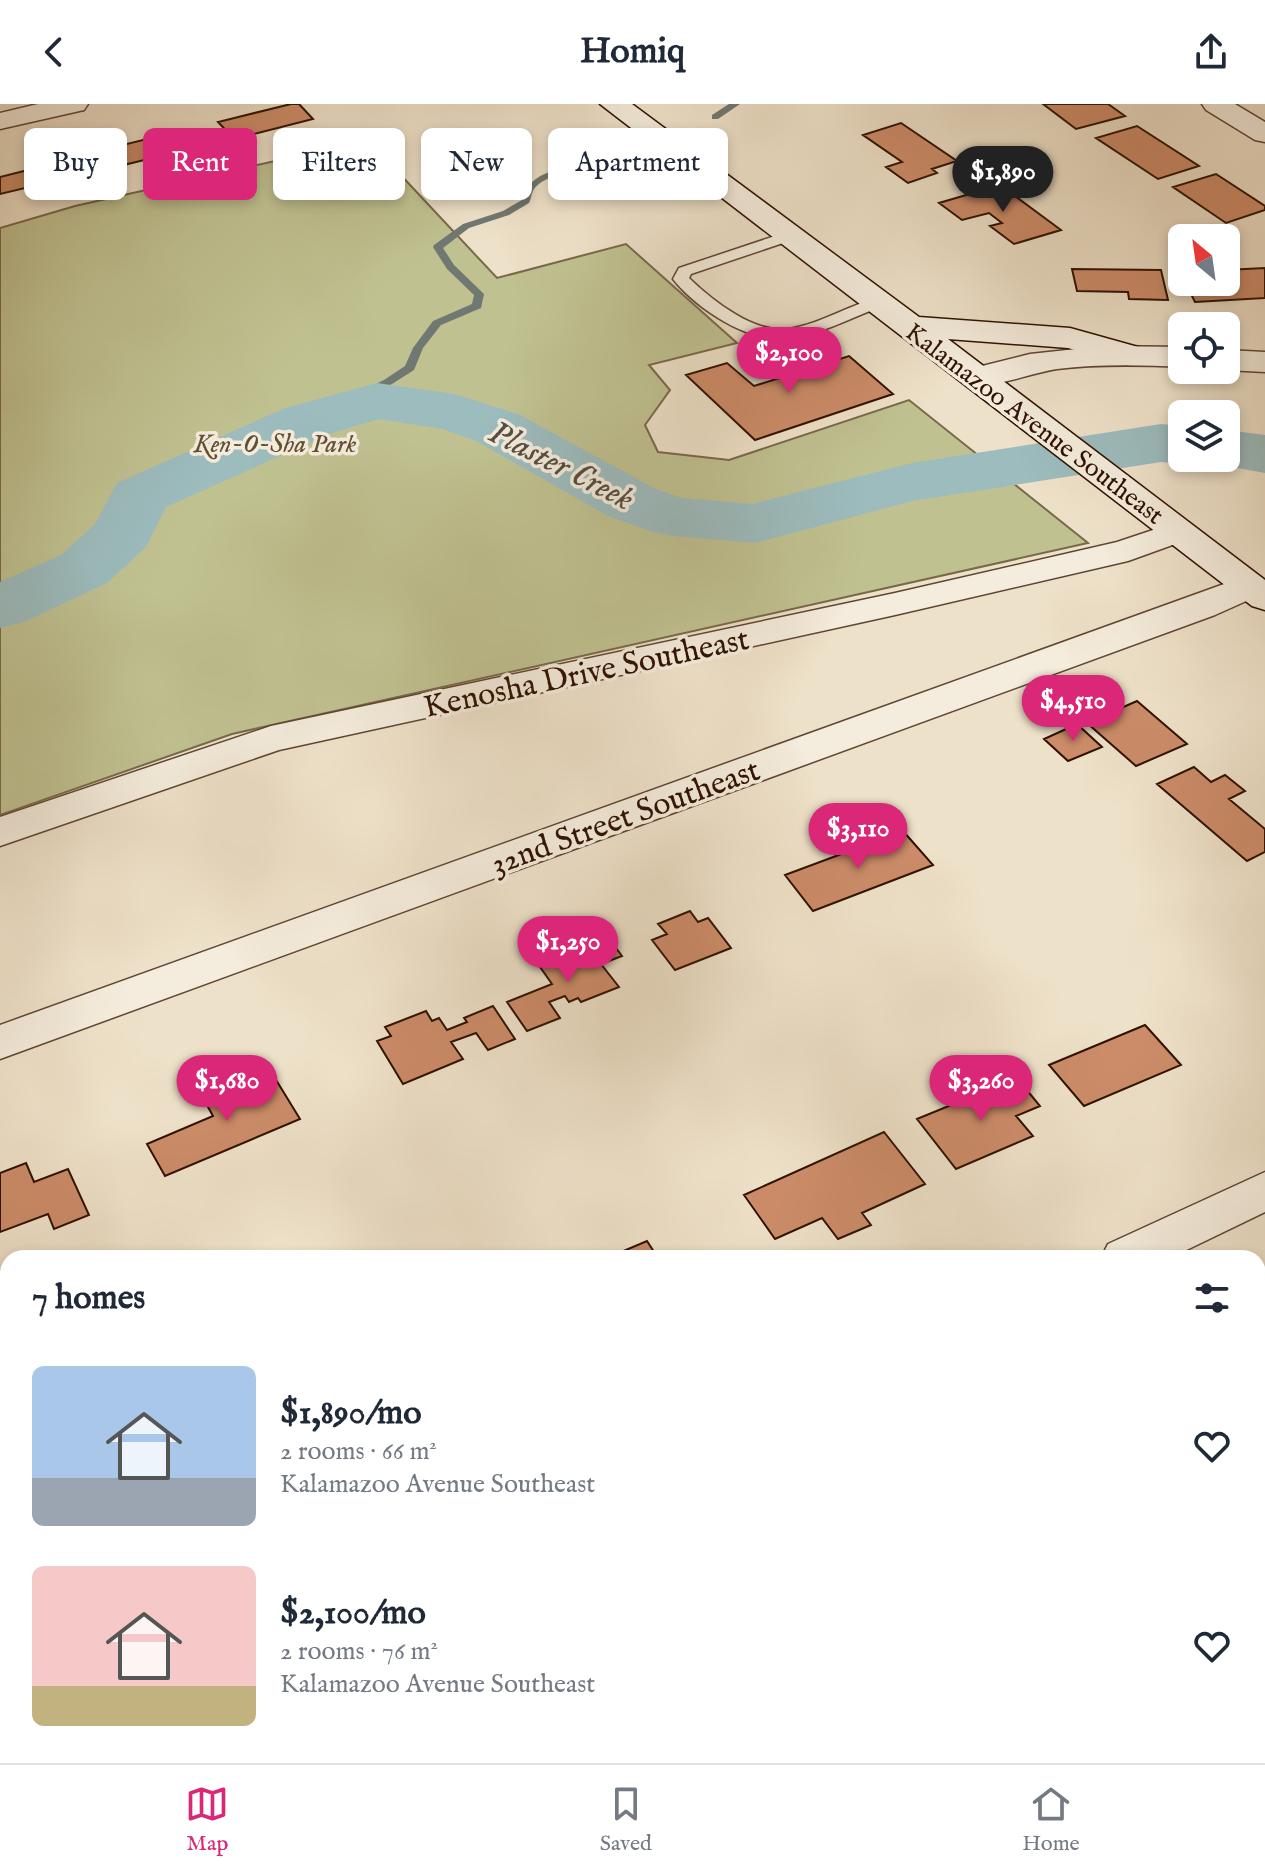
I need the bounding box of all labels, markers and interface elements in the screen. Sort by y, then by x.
text: Homiq [580,29,685,75]
icon: back [32,30,76,74]
icon: share [1189,30,1233,74]
chip: Buy [24,128,127,200]
chip: Rent [143,128,257,200]
chip: Filters [273,128,405,200]
chip: New [421,128,532,200]
chip: Apartment [548,128,728,200]
pin: $1,890 [938,146,1068,214]
text: $1,890 [970,155,1036,188]
north arrow [1168,224,1240,296]
map controls [1168,224,1240,472]
button: locate [1168,312,1240,384]
street label: Kalamazoo Avenue Southeast [898,316,1170,532]
pin: $2,100 [724,327,854,395]
text: $2,100 [755,336,823,369]
button: layers [1168,400,1240,472]
water label: Plaster Creek [481,411,641,521]
park label: Ken-O-Sha Park [193,428,357,461]
street label: Kenosha Drive Southeast [420,620,753,729]
pin: $4,510 [1008,675,1138,743]
text: $4,510 [1040,684,1106,717]
street label: 32nd Street Southeast [486,751,766,886]
pin: $3,110 [793,803,923,871]
text: $3,110 [826,812,890,845]
pin: $1,250 [503,916,633,984]
text: $1,250 [535,925,601,958]
pin: $1,680 [162,1055,292,1123]
pin: $3,260 [916,1055,1046,1123]
text: $1,680 [195,1064,259,1097]
text: $3,260 [948,1064,1014,1097]
icon: filters [1190,1276,1234,1320]
text: 7 homes [32,1277,145,1320]
text: $1,890/mo [280,1392,421,1435]
icon: home [96,1398,192,1494]
icon: heart [1190,1424,1234,1468]
text: 2 rooms · 66 m² [280,1435,437,1468]
text: Kalamazoo Avenue Southeast [280,1468,595,1501]
text: $2,100/mo [280,1592,426,1635]
icon: home [96,1598,192,1694]
icon: heart [1190,1624,1234,1668]
text: 2 rooms · 76 m² [280,1635,438,1668]
text: Kalamazoo Avenue Southeast [280,1668,595,1701]
tab: Map [185,1782,229,1858]
tab: Saved [600,1782,652,1858]
tab: Home [1022,1782,1080,1858]

